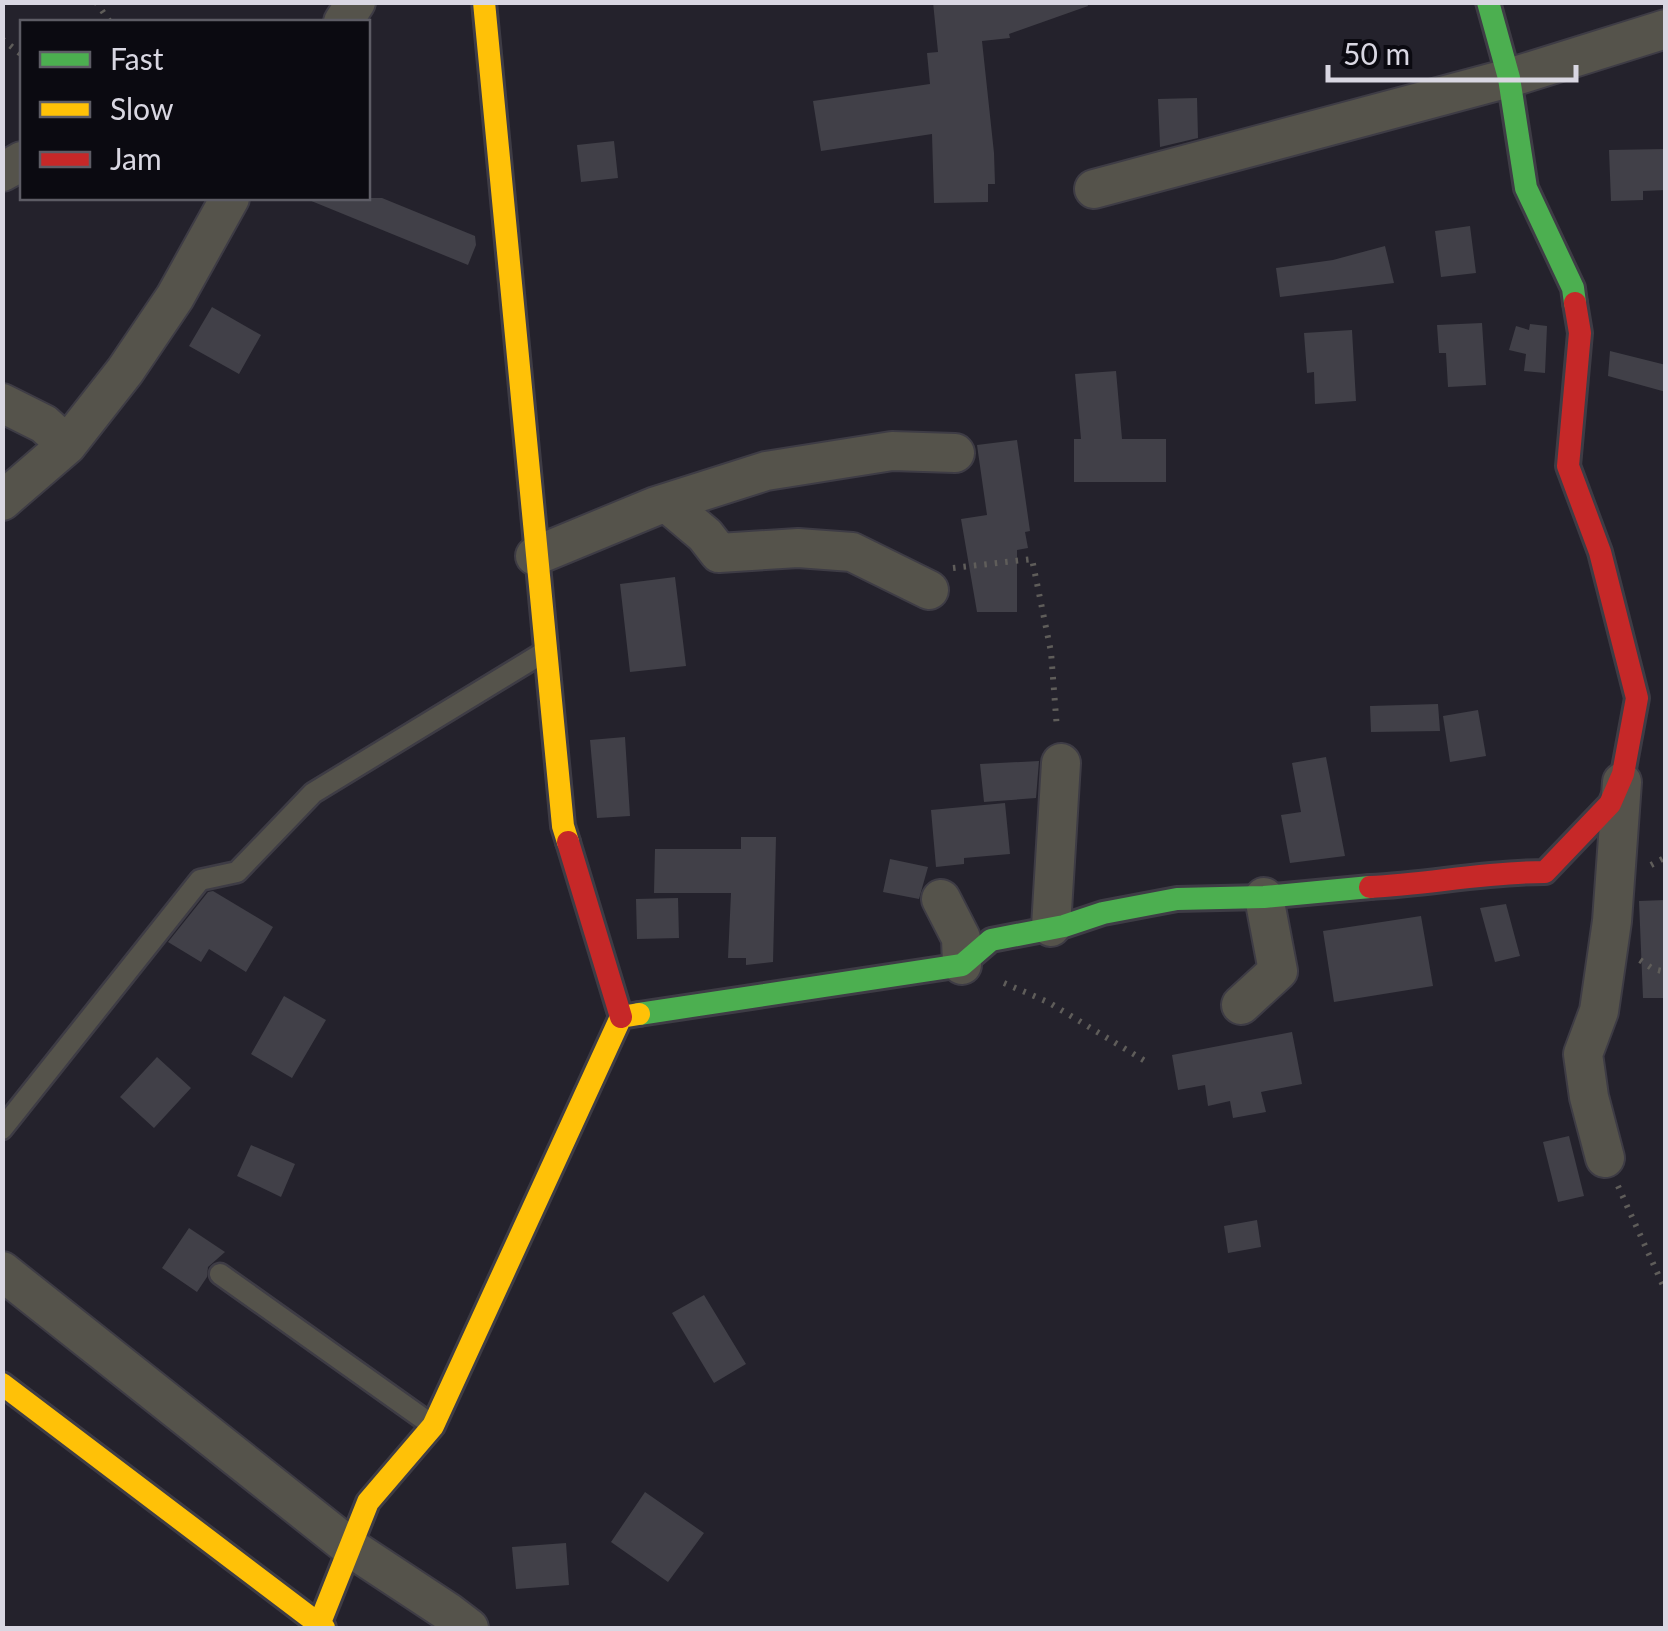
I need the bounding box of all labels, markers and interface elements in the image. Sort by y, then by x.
legend [20,20,370,200]
scale bar [1328,20,1576,82]
text: 50 m [1343,35,1410,71]
text: Fast [110,40,164,76]
text: Slow [110,90,174,126]
text: Jam [110,140,162,176]

